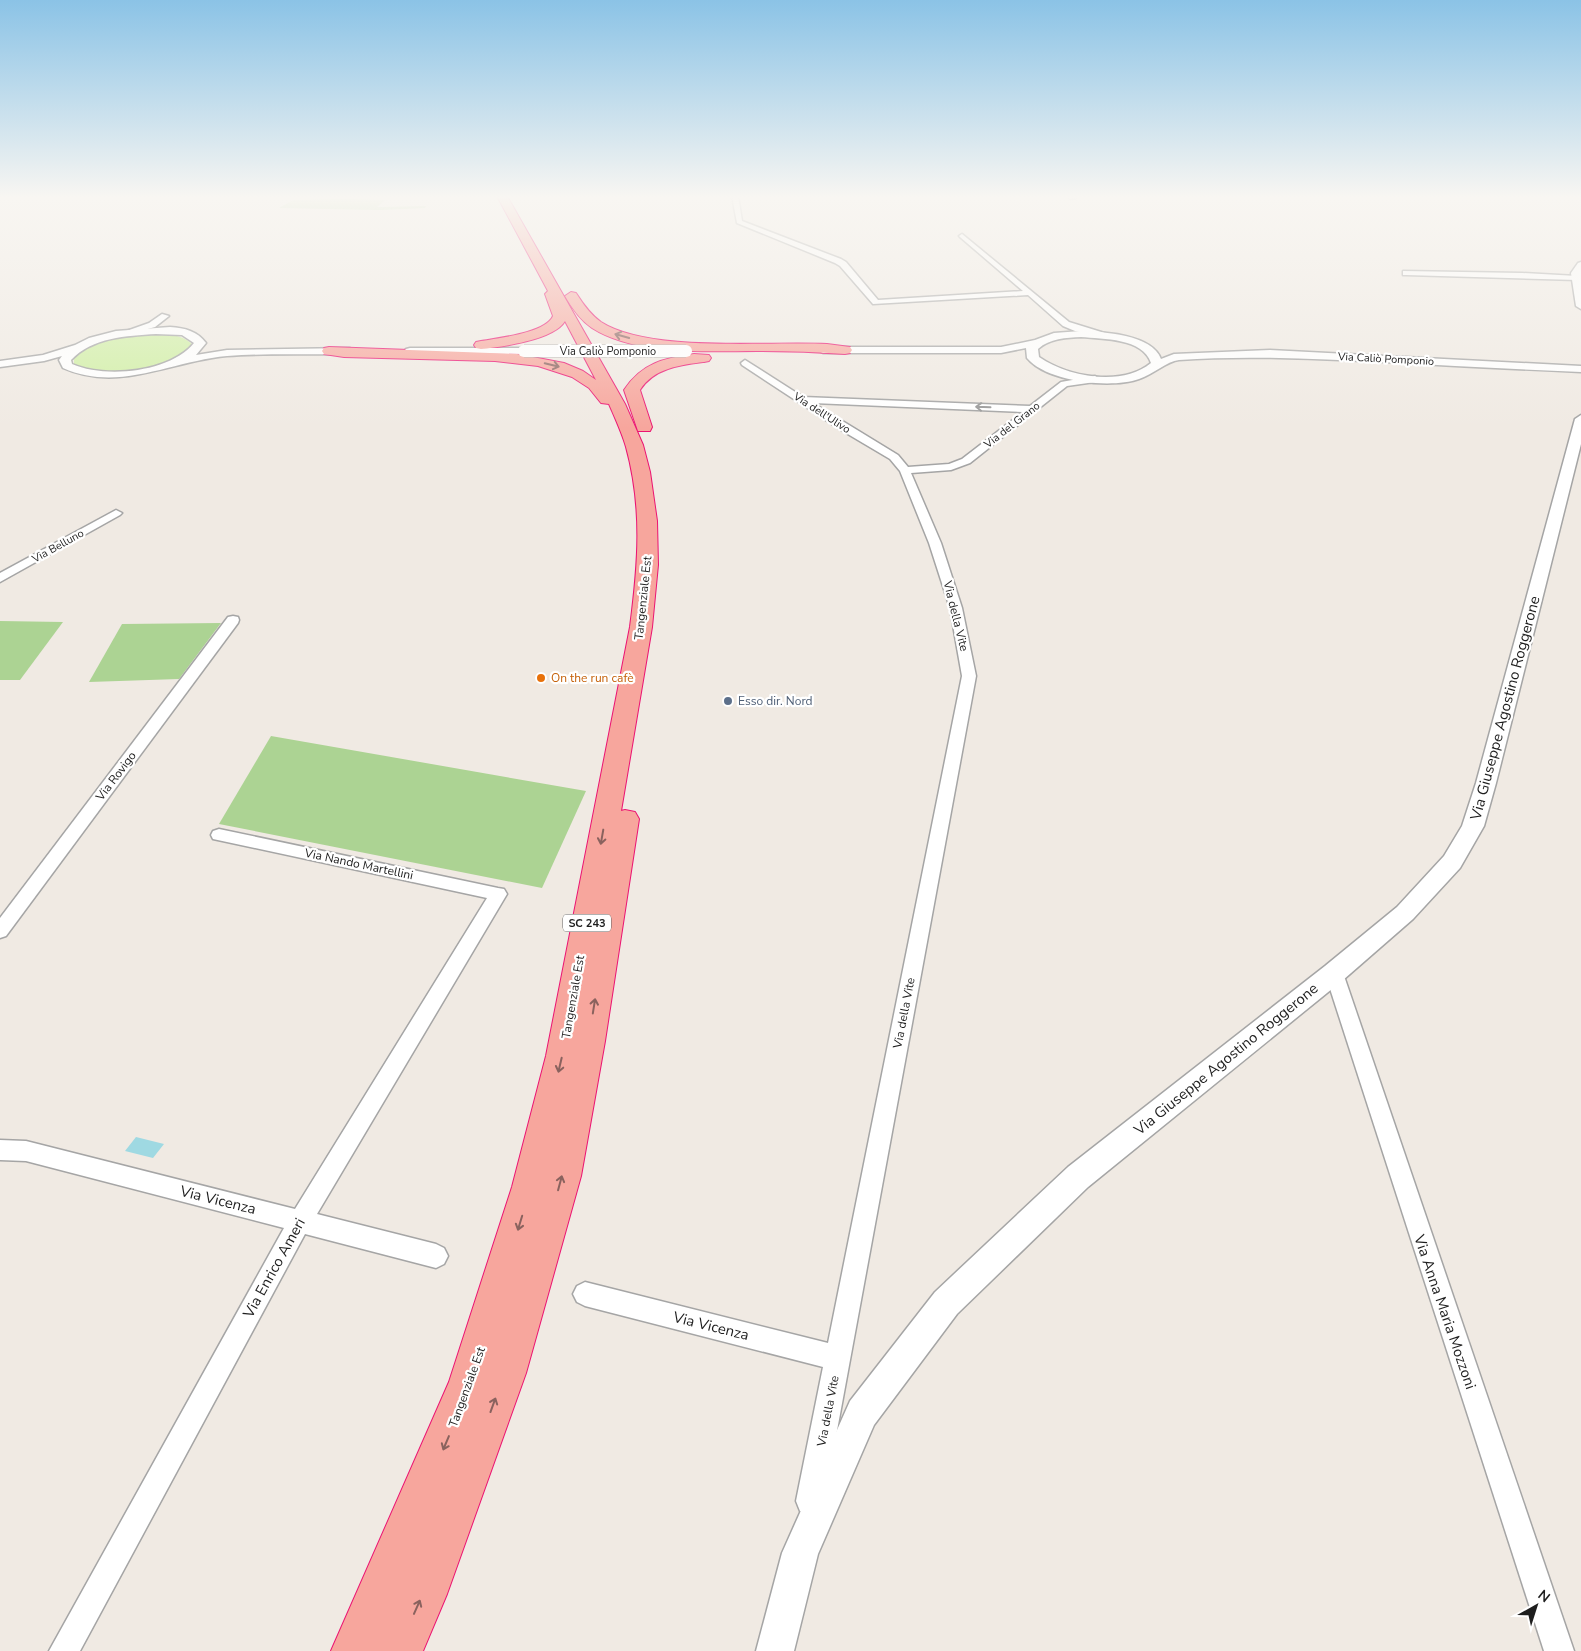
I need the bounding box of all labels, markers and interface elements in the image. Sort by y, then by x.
one-way arrow [615,330,631,340]
street label: Via Caliò Pomponio [559,344,656,359]
street label: Via Caliò Pomponio [1337,349,1434,369]
one-way arrow [543,361,559,371]
street label: Via dell'Ulivo [790,388,853,437]
street label: Via del Grano [980,398,1043,452]
one-way arrow [975,403,991,412]
street label: Via Belluno [29,526,87,567]
street label: Tangenziale Est [631,555,655,641]
street label: Via della Vite [939,578,972,653]
street label: Via Giuseppe Agostino Roggerone [1465,594,1545,823]
place label: On the run cafè [551,670,634,686]
marker: On the run cafè [535,672,547,684]
place label: Esso dir. Nord [738,693,813,709]
marker: Esso dir. Nord [722,695,734,707]
street label: Via Rovigo [92,748,140,805]
one-way arrow [597,828,607,844]
street label: Via Nando Martellini [302,844,415,883]
road number: SC 243 [563,914,611,931]
street label: Tangenziale Est [558,953,588,1040]
street label: Via della Vite [889,976,919,1051]
street label: Via Giuseppe Agostino Roggerone [1129,978,1322,1140]
one-way arrow [589,998,599,1014]
one-way arrow [555,1057,564,1073]
one-way arrow [555,1175,565,1191]
street label: Via Vicenza [177,1181,258,1219]
street label: Via Enrico Ameri [238,1214,310,1322]
one-way arrow [515,1214,525,1230]
street label: Via Anna Maria Mozzoni [1409,1231,1481,1392]
street label: Via Vicenza [670,1307,751,1345]
street label: Tangenziale Est [445,1344,489,1429]
street label: Via della Vite [813,1374,843,1449]
one-way arrow [489,1398,498,1414]
one-way arrow [440,1435,450,1450]
north arrow [1511,1581,1561,1631]
text: N [1534,1586,1554,1607]
one-way arrow [413,1600,423,1615]

